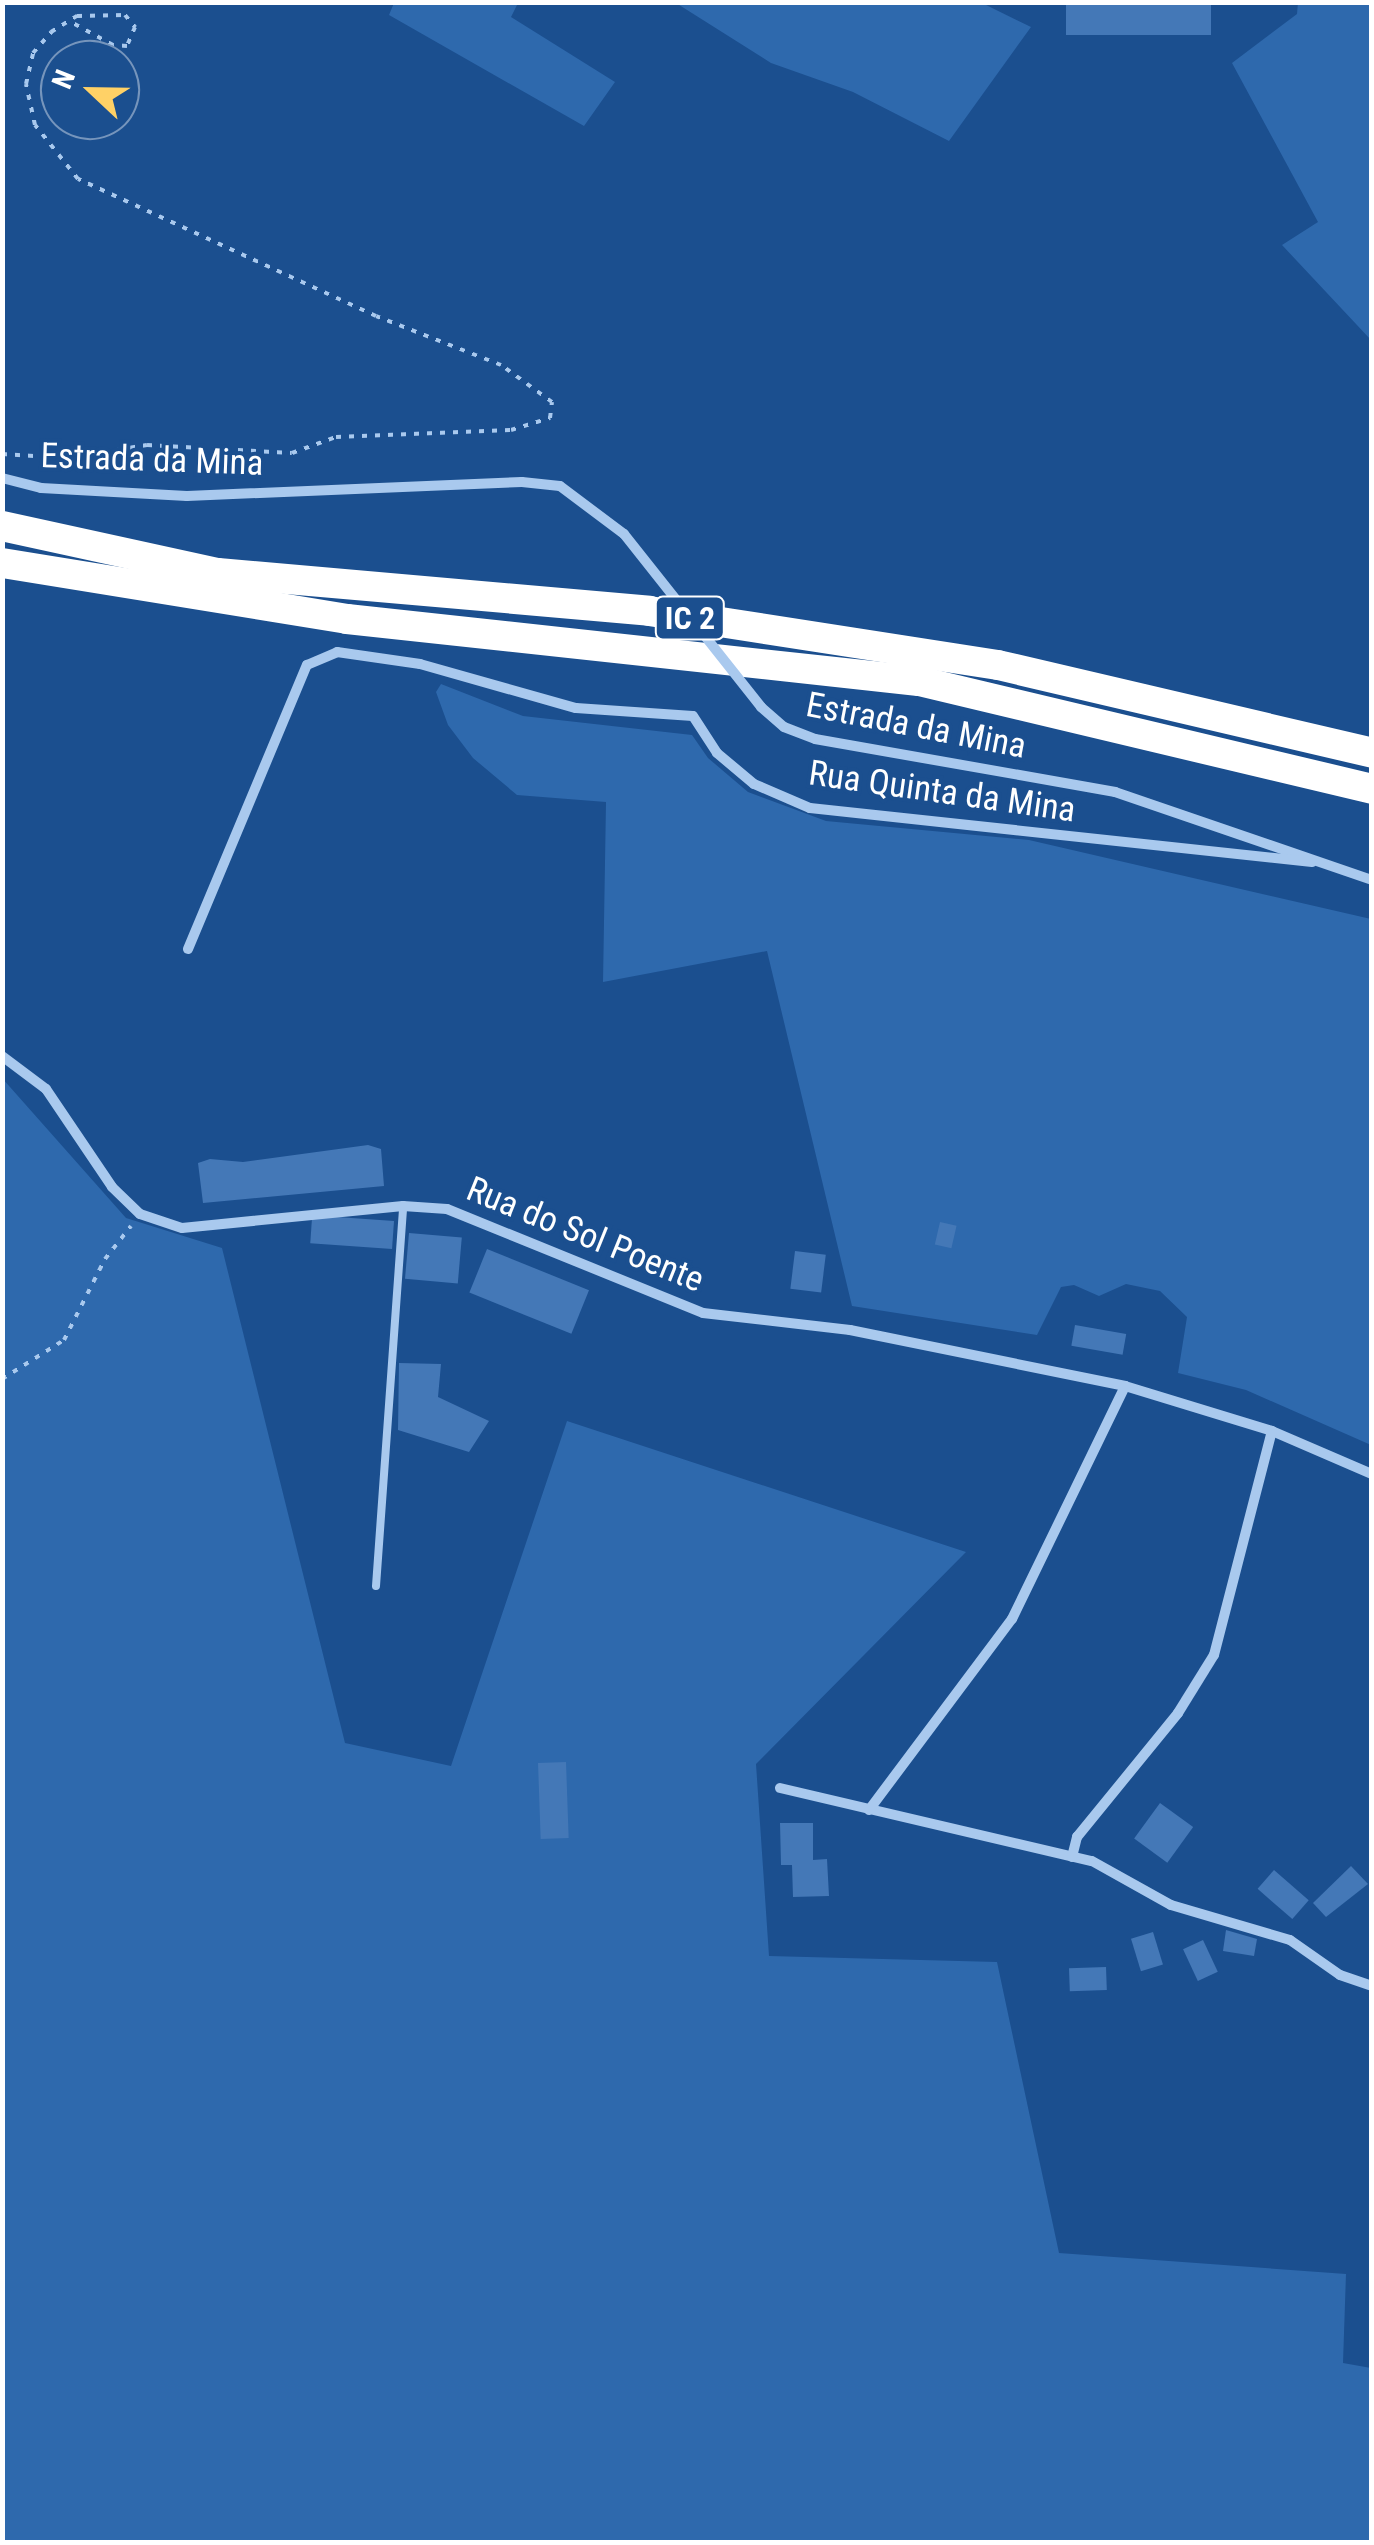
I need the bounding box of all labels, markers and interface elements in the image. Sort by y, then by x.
north arrow [40,40,140,140]
text: N [45,65,82,93]
street label: Estrada da Mina [40,435,264,485]
road number: IC 2 [652,591,728,645]
street label: Estrada da Mina [803,684,1029,768]
street label: Rua Quinta da Mina [806,753,1078,831]
street label: Rua do Sol Poente [460,1168,710,1302]

